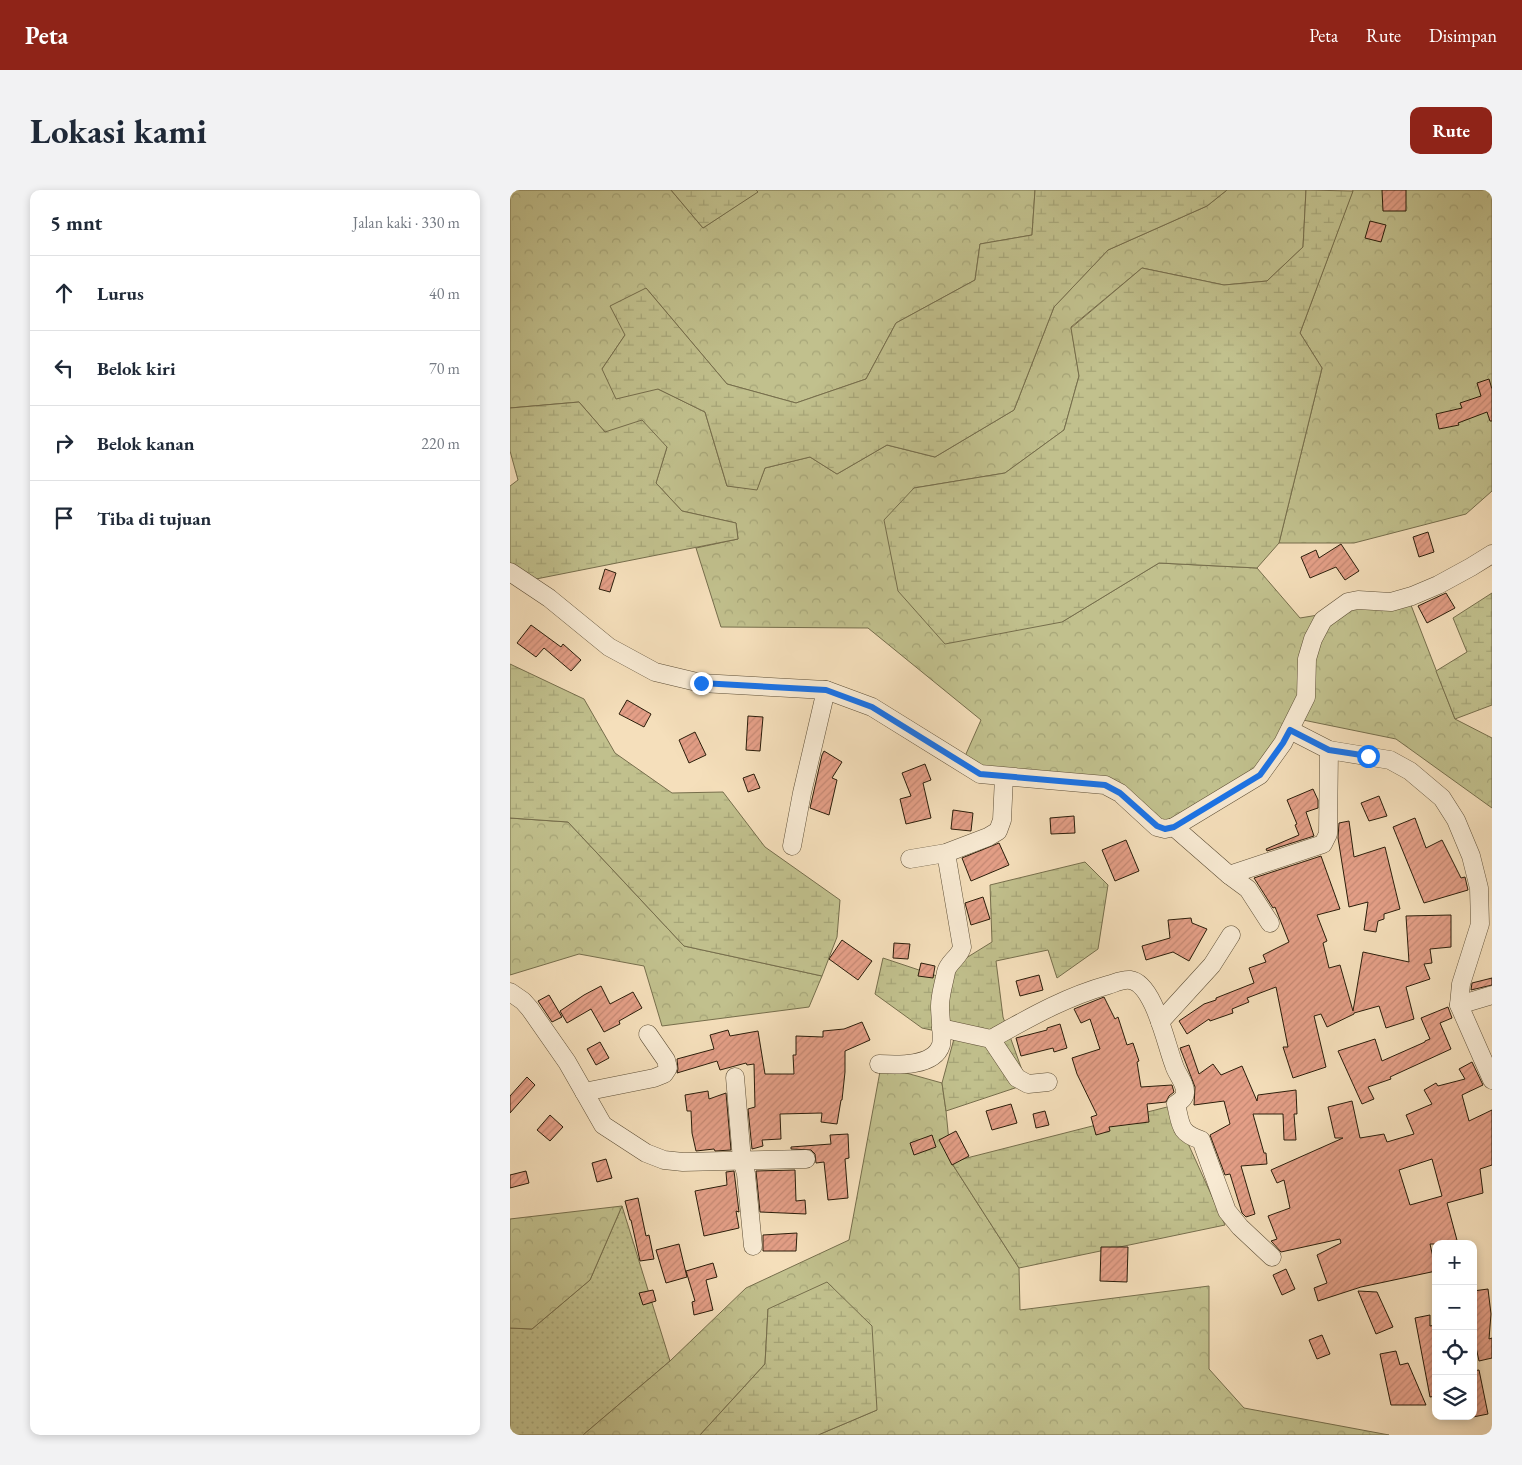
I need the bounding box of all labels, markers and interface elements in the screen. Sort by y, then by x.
text: Peta [25,20,68,51]
text: Peta [1309,24,1338,47]
text: Rute [1366,24,1401,47]
text: Disimpan [1429,24,1497,47]
button: Rute [1410,107,1492,154]
text: Lokasi kami [30,108,207,153]
text: 5 mnt [50,209,102,236]
text: Jalan kaki · 330 m [353,212,460,233]
icon: ahead [50,279,78,307]
text: Lurus [97,281,144,306]
text: 40 m [429,283,460,304]
icon: left [50,354,78,382]
text: Belok kiri [97,356,176,381]
text: 70 m [429,358,460,379]
icon: right [50,429,78,457]
text: Belok kanan [97,431,195,456]
text: 220 m [421,433,460,454]
icon: arrive [50,504,78,532]
text: Tiba di tujuan [97,506,211,531]
route end [690,672,713,695]
route start [1357,745,1380,768]
map controls [1432,1240,1477,1420]
button: + [1432,1240,1477,1285]
button: − [1432,1285,1477,1330]
button: locate [1432,1330,1477,1375]
button: layers [1432,1375,1477,1420]

